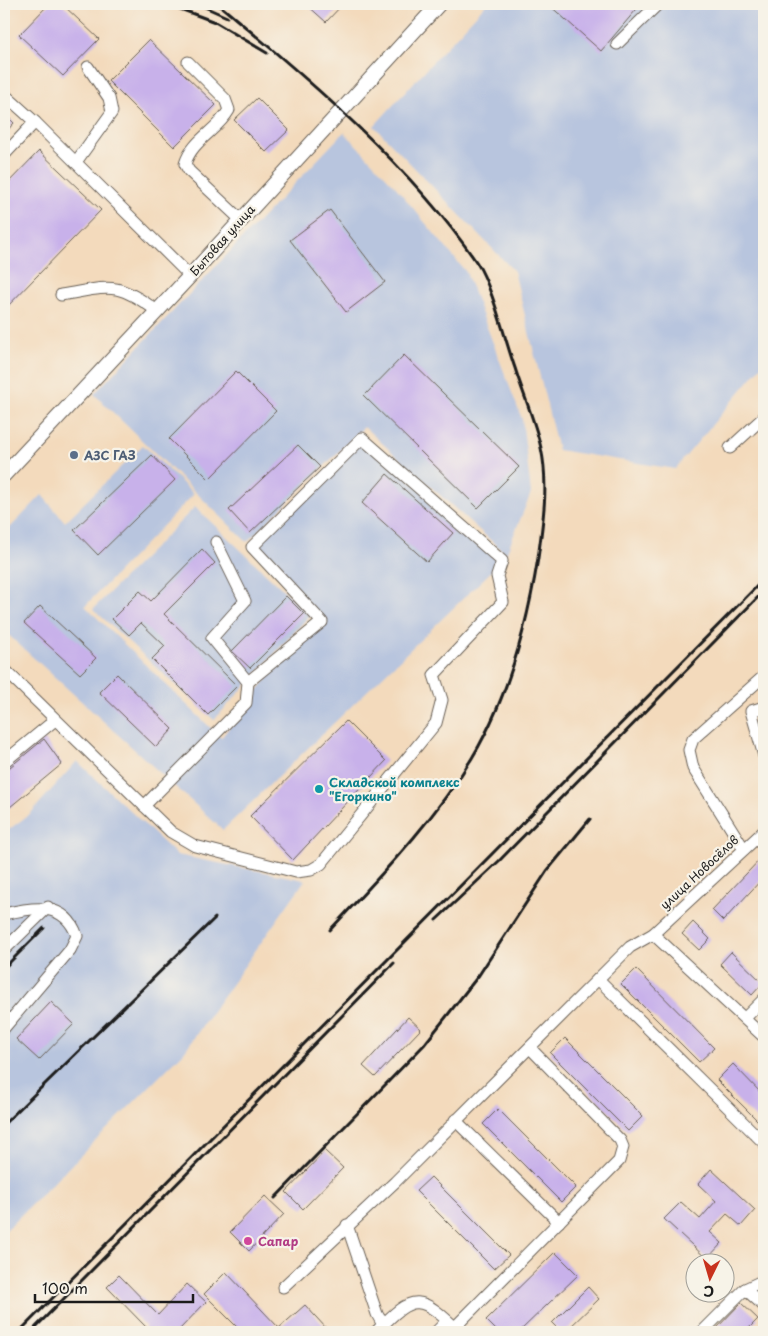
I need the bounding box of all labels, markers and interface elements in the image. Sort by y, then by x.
street label: Бытовая улица [185,200,259,279]
place label: АЗС ГАЗ [83,446,136,464]
marker: АЗС ГАЗ [68,449,80,461]
place label: Складской комплекс "Егоркино" [329,773,460,805]
marker: Складской комплекс "Егоркино" [313,783,325,795]
street label: улица Новосёлов [656,831,742,913]
place label: Сапар [258,1232,299,1250]
marker: Сапар [242,1235,254,1247]
north arrow [686,1254,736,1304]
scale bar [35,1271,192,1303]
text: 100 m [42,1276,88,1299]
text: С [703,1281,715,1302]

